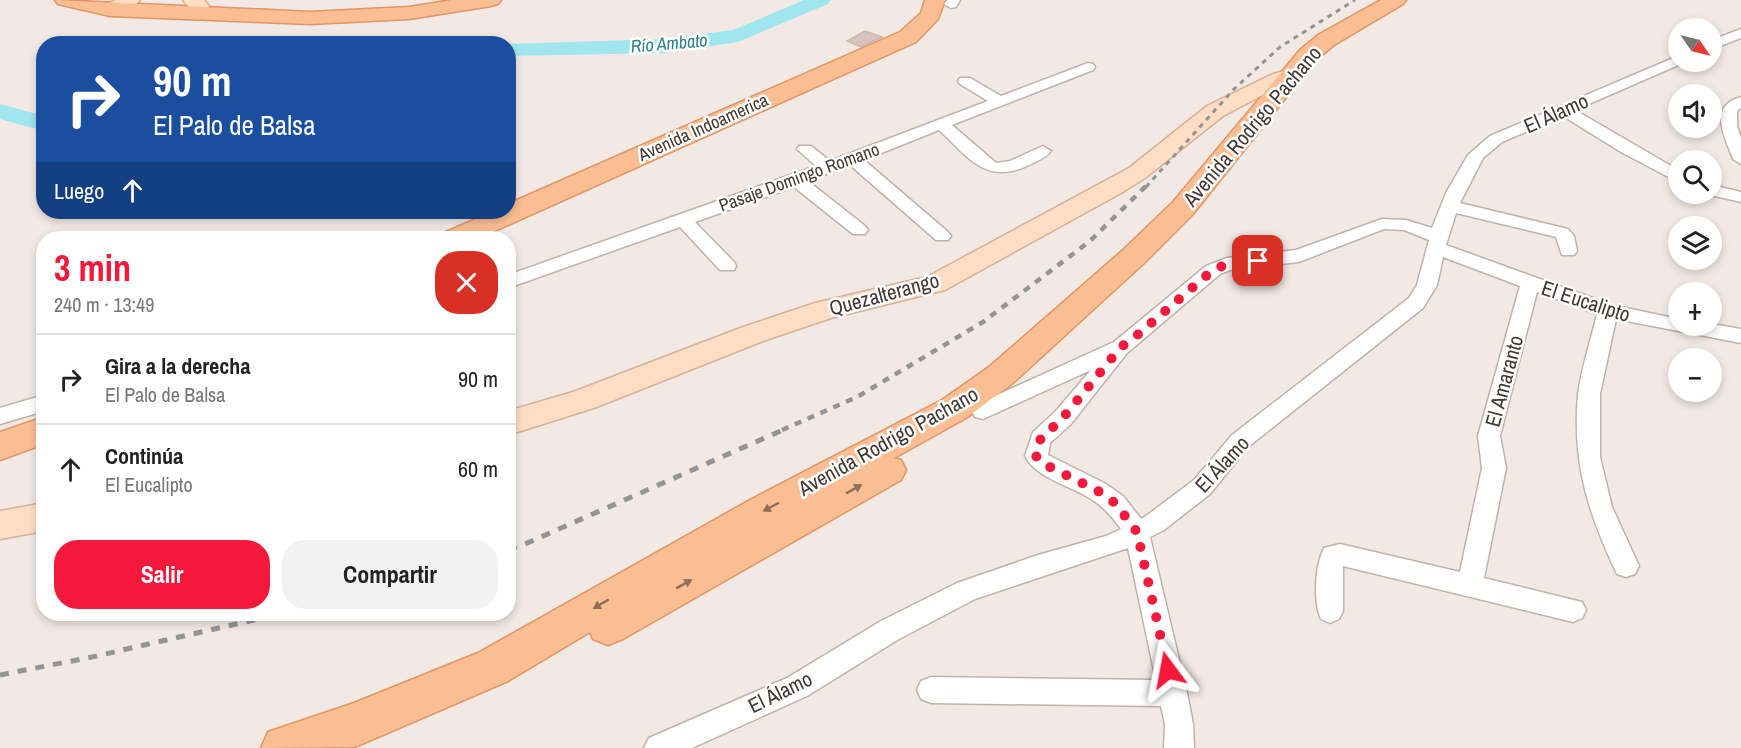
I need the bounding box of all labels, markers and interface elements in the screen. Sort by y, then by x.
north arrow [1668,18,1722,72]
map controls [1668,18,1722,402]
water label: Río Ambato [630,27,708,59]
street label: Avenida Rodrigo Pachano [1175,39,1328,213]
text: 90 m [153,53,232,109]
icon: right [54,60,132,138]
button: sound [1668,84,1722,138]
street label: El Álamo [1519,86,1593,140]
street label: Avenida Indoamerica [633,87,772,167]
text: El Palo de Balsa [153,107,315,143]
street label: Pasaje Domingo Romano [715,136,883,218]
button: search [1668,150,1722,204]
icon: ahead [116,174,149,207]
text: Luego [54,176,104,206]
button: layers [1668,216,1722,270]
pin [1232,235,1283,286]
text: 3 min [54,244,131,292]
icon: arrive [1241,244,1274,277]
button: close [435,251,498,314]
street label: Quezalterango [826,265,942,323]
street label: El Eucalipto [1538,273,1634,329]
button: + [1668,282,1722,336]
text: 240 m · 13:49 [54,291,154,318]
street label: El Amaranto [1478,332,1530,430]
button: − [1668,348,1722,402]
text: Gira a la derecha [105,351,250,381]
icon: right [54,363,87,396]
text: 90 m [458,364,498,394]
street label: Avenida Rodrigo Pachano [792,379,983,503]
text: El Palo de Balsa [105,381,225,408]
street label: El Álamo [1188,429,1256,499]
text: Continúa [105,441,183,471]
icon: ahead [54,453,87,486]
text: 60 m [458,454,498,484]
text: El Eucalipto [105,471,193,498]
one-way arrow [846,484,863,494]
one-way arrow [762,502,779,512]
button: Salir [54,540,270,609]
button: Compartir [282,540,498,609]
one-way arrow [676,579,693,589]
one-way arrow [593,599,610,609]
position arrow [1136,638,1200,702]
street label: El Álamo [743,664,817,720]

